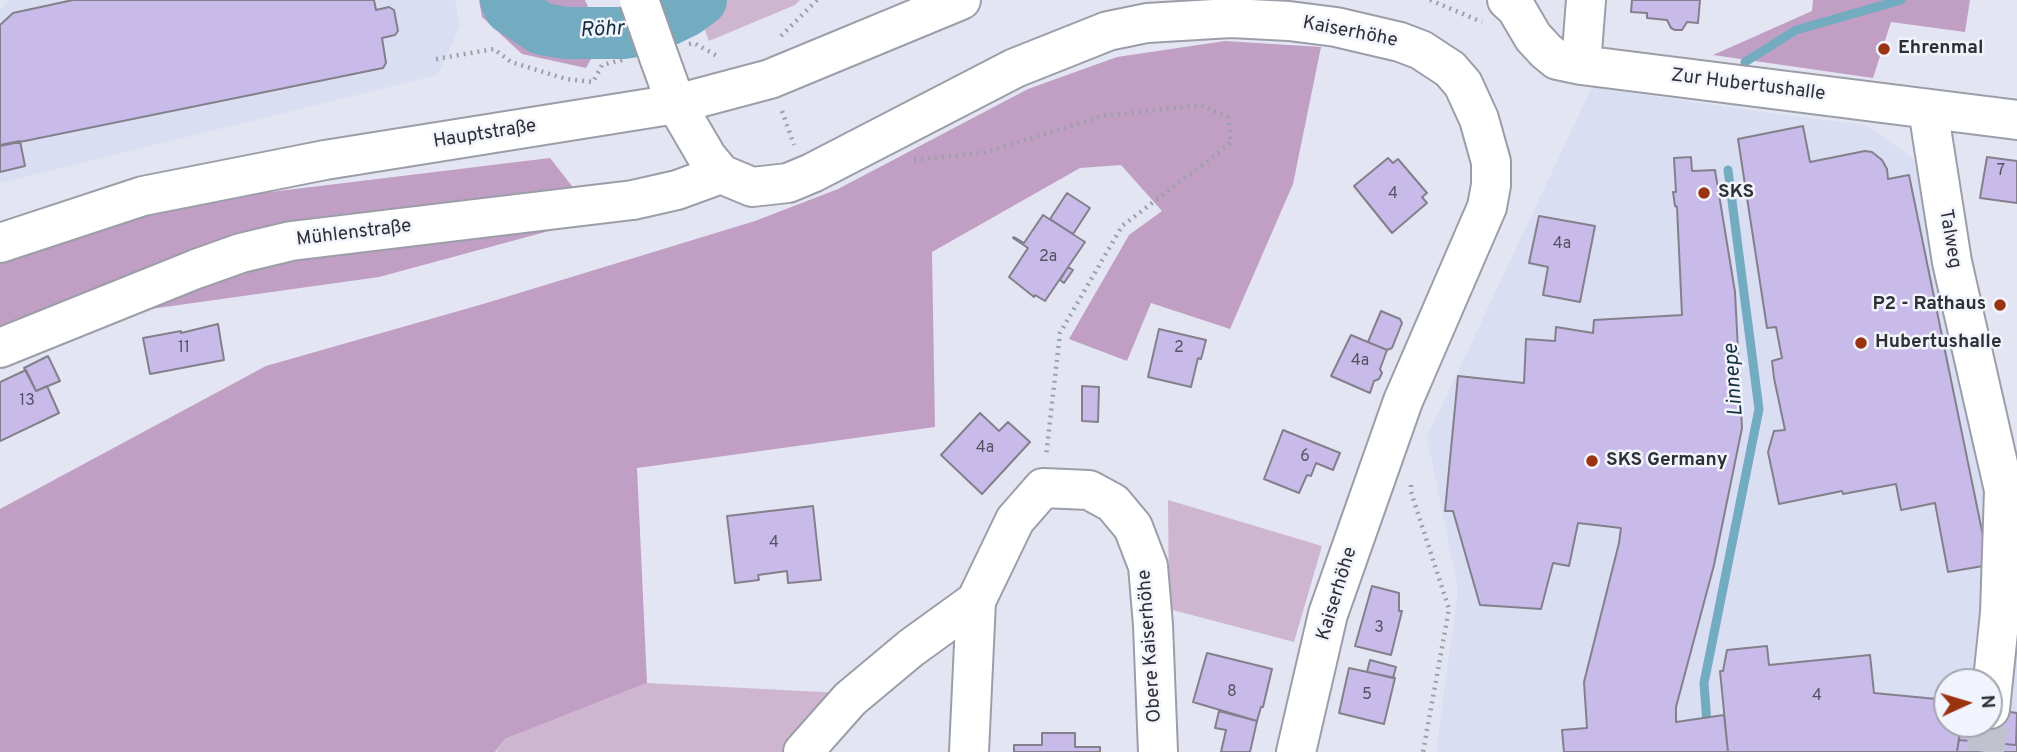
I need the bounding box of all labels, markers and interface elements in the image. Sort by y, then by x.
street label: Kaiserhöhe [1301,13,1399,53]
water label: Röhr [579,17,625,45]
place label: Ehrenmal [1898,38,1983,60]
marker: Ehrenmal [1876,41,1892,57]
street label: Zur Hubertushalle [1670,65,1826,107]
street label: Hauptstraße [432,116,538,154]
house number: 7 [1997,162,2005,182]
place label: SKS [1718,182,1754,204]
house number: 4 [1388,185,1398,205]
marker: SKS [1696,185,1712,201]
street label: Talweg [1933,208,1965,270]
street label: Mühlenstraße [295,216,413,252]
house number: 4a [1553,235,1571,255]
house number: 2a [1039,248,1057,268]
place label: P2 - Rathaus [1873,294,1986,316]
marker: P2 - Rathaus [1992,297,2008,313]
place label: Hubertushalle [1875,332,2001,354]
marker: Hubertushalle [1853,335,1869,351]
house number: 11 [178,339,190,359]
house number: 2 [1174,339,1184,359]
water label: Linnepe [1720,343,1750,417]
house number: 4a [1351,352,1369,372]
house number: 13 [19,392,35,412]
house number: 4a [976,439,994,459]
house number: 6 [1300,448,1310,468]
place label: SKS Germany [1606,450,1727,472]
marker: SKS Germany [1584,453,1600,469]
house number: 4 [769,534,779,554]
street label: Kaiserhöhe [1313,545,1363,643]
street label: Obere Kaiserhöhe [1134,569,1168,723]
house number: 3 [1374,619,1384,639]
north arrow [1933,668,2003,738]
house number: 8 [1227,683,1237,703]
house number: 5 [1362,686,1372,706]
house number: 4 [1812,687,1822,707]
text: N [1975,694,1999,709]

